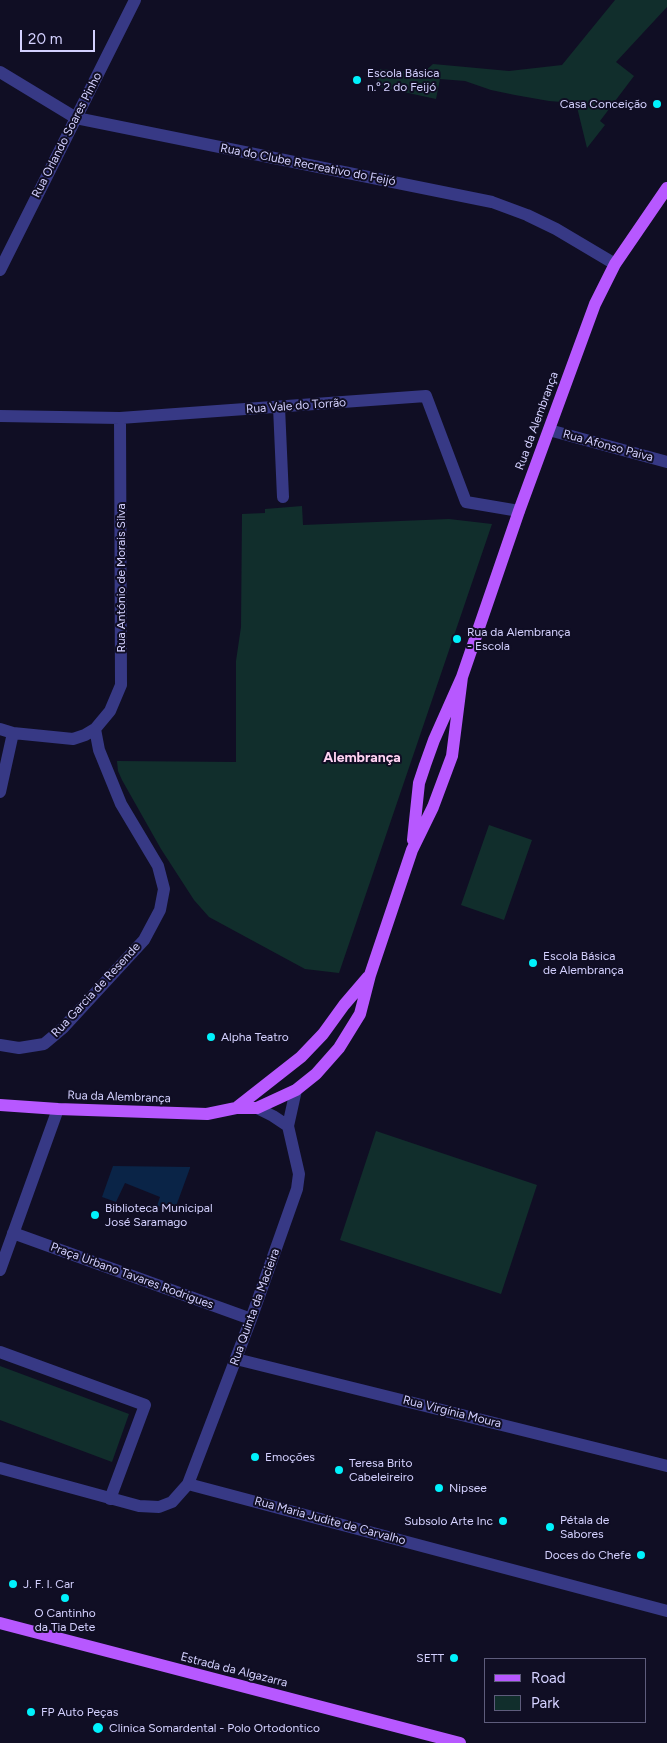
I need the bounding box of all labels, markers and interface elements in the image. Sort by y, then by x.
scale bar [22,20,98,52]
text: 20 m [28,30,62,48]
place label: Escola Básica n.º 2 do Feijó [367,66,439,94]
street label: Rua Orlando Soares Pinho [29,70,105,200]
marker: Escola Básica n.º 2 do Feijó [351,74,363,86]
place label: Casa Conceição [560,97,647,111]
marker: Casa Conceição [651,98,663,110]
street label: Rua do Clube Recreativo do Feijó [219,141,397,189]
street label: Rua da Alembrança [513,370,561,472]
street label: Rua Vale do Torrão [245,395,347,417]
street label: Rua Afonso Paiva [561,427,655,465]
street label: Rua António de Morais Silva [114,503,128,653]
place label: Rua da Alembrança - Escola [467,625,570,653]
marker: Rua da Alembrança - Escola [451,633,463,645]
district label: Alembrança [323,750,401,766]
street label: Rua Garcia de Resende [48,940,144,1040]
place label: Escola Básica de Alembrança [543,949,624,977]
marker: Escola Básica de Alembrança [527,957,539,969]
place label: Alpha Teatro [221,1030,289,1044]
marker: Alpha Teatro [205,1031,217,1043]
street label: Rua da Alembrança [67,1088,171,1106]
place label: Biblioteca Municipal José Saramago [105,1201,213,1229]
marker: Biblioteca Municipal José Saramago [89,1209,101,1221]
street label: Praça Urbano Tavares Rodrigues [48,1240,216,1312]
street label: Rua Quinta da Macieira [227,1246,283,1368]
street label: Rua Virgínia Moura [401,1393,503,1431]
place label: Emoções [265,1450,315,1464]
marker: Emoções [249,1451,261,1463]
place label: Teresa Brito Cabeleireiro [349,1456,414,1484]
marker: Teresa Brito Cabeleireiro [333,1464,345,1476]
place label: Nipsee [449,1481,487,1495]
marker: Nipsee [433,1482,445,1494]
street label: Rua Maria Judite de Carvalho [253,1494,407,1548]
place label: Pétala de Sabores [560,1513,609,1541]
place label: Subsolo Arte Inc [404,1514,493,1528]
marker: Subsolo Arte Inc [497,1515,509,1527]
marker: Pétala de Sabores [544,1521,556,1533]
place label: Doces do Chefe [544,1548,631,1562]
marker: Doces do Chefe [635,1549,647,1561]
place label: J. F. I. Car [23,1577,74,1591]
marker: J. F. I. Car [7,1578,19,1590]
marker: O Cantinho da Tia Dete [59,1592,71,1604]
place label: O Cantinho da Tia Dete [34,1606,96,1634]
street label: Estrada da Algazarra [179,1650,289,1690]
place label: SETT [416,1651,444,1665]
marker: SETT [448,1652,460,1664]
legend [484,1658,647,1723]
text: Road [531,1669,566,1687]
text: Park [531,1694,560,1712]
place label: FP Auto Peças [41,1705,118,1719]
marker: FP Auto Peças [25,1706,37,1718]
marker: Clinica Somardental - Polo Ortodontico [91,1721,105,1735]
place label: Clinica Somardental - Polo Ortodontico [109,1721,320,1735]

